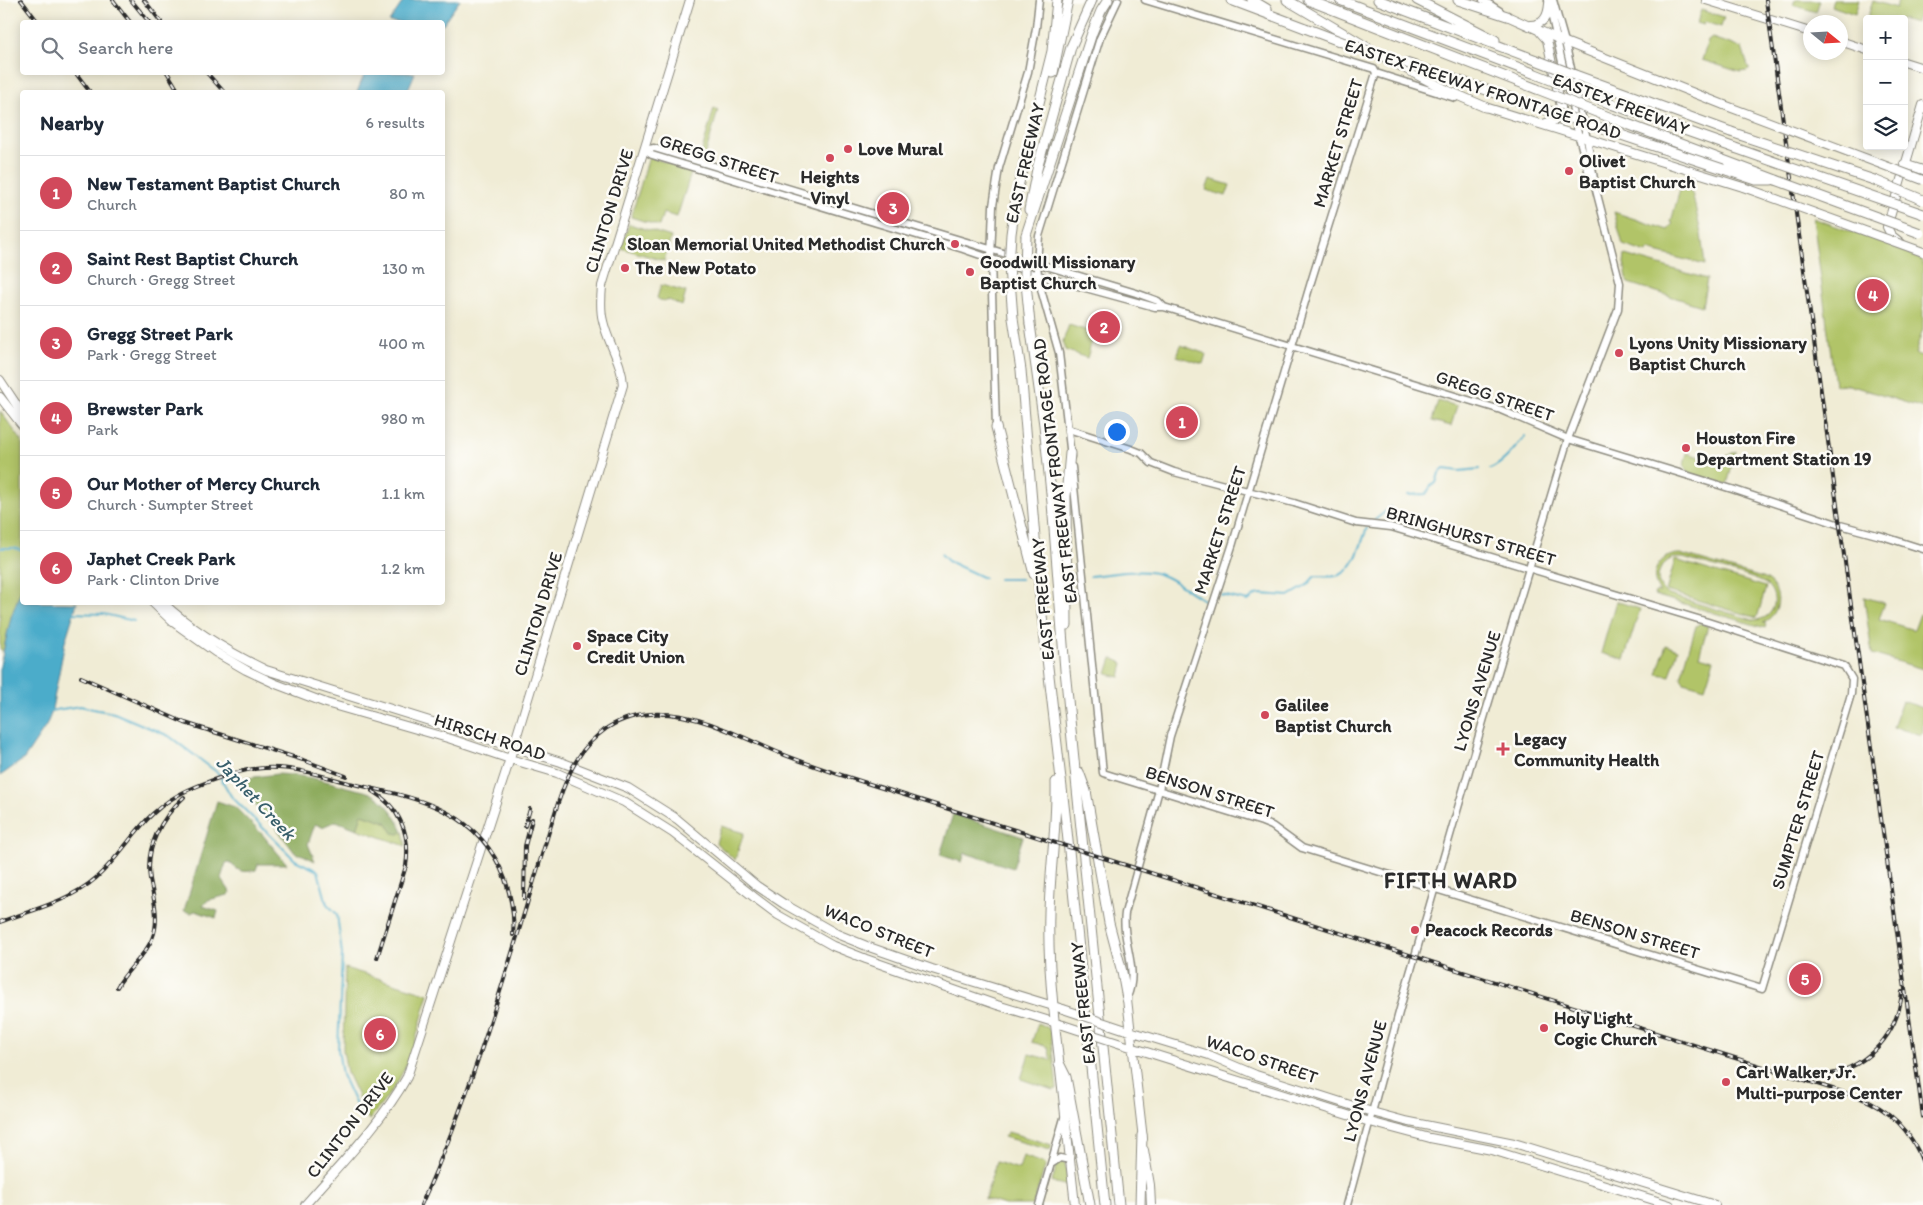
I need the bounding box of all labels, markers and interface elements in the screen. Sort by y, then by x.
north arrow [1803,15,1848,60]
map controls [1863,15,1908,150]
button: + [1863,15,1908,60]
search box [20,20,445,75]
icon: search [38,34,66,62]
street label: EASTEX FREEWAY FRONTAGE ROAD [1342,34,1624,144]
text: Search here [78,36,173,59]
button: − [1863,60,1908,105]
street label: EASTEX FREEWAY [1550,68,1692,140]
street label: MARKET STREET [1308,76,1368,210]
street label: EAST FREEWAY [1000,100,1050,225]
button: layers [1863,105,1908,150]
text: Nearby [40,110,104,135]
text: 6 results [365,113,425,132]
street label: GREGG STREET [657,129,781,189]
place label: Love Mural [858,138,944,160]
marker: Love Mural [842,143,854,155]
street label: CLINTON DRIVE [580,146,638,276]
place label: Olivet Baptist Church [1579,150,1696,193]
marker: Heights Vinyl [824,152,836,164]
marker: Olivet Baptist Church [1563,165,1575,177]
place label: Heights Vinyl [801,166,859,209]
text: New Testament Baptist Church [87,172,340,195]
text: 1 [52,184,60,203]
text: 80 m [389,184,425,203]
pin: 3 [877,189,909,227]
text: Church [87,195,137,214]
place label: Sloan Memorial United Methodist Church [627,233,946,255]
marker: Sloan Memorial United Methodist Church [949,238,961,250]
text: Saint Rest Baptist Church [87,247,298,270]
place label: Goodwill Missionary Baptist Church [980,251,1136,294]
place label: The New Potato [634,257,756,279]
text: 2 [52,259,60,278]
text: 130 m [382,259,425,278]
marker: The New Potato [619,262,631,274]
marker: Goodwill Missionary Baptist Church [964,266,976,278]
text: Church · Gregg Street [87,270,235,289]
pin: 4 [1857,276,1889,314]
pin: 2 [1088,308,1120,346]
text: Gregg Street Park [87,322,233,345]
place label: Lyons Unity Missionary Baptist Church [1629,332,1807,375]
text: 3 [52,334,60,353]
text: 400 m [379,334,425,353]
street label: EAST FREEWAY FRONTAGE ROAD [1028,337,1082,605]
text: Park · Gregg Street [87,345,217,364]
marker: Lyons Unity Missionary Baptist Church [1613,347,1625,359]
street label: GREGG STREET [1433,365,1557,427]
text: Brewster Park [87,397,203,420]
pin: 1 [1166,403,1198,441]
text: 4 [51,409,61,428]
text: 980 m [381,409,425,428]
your location [1104,419,1130,445]
text: Park [87,420,118,439]
place label: Houston Fire Department Station 19 [1696,427,1871,470]
marker: Houston Fire Department Station 19 [1680,442,1692,454]
street label: MARKET STREET [1189,463,1251,597]
text: Our Mother of Mercy Church [87,472,320,495]
text: 5 [52,484,60,503]
text: 1.1 km [381,484,425,503]
text: Church · Sumpter Street [87,495,253,514]
street label: BRINGHURST STREET [1384,501,1558,571]
street label: EAST FREEWAY [1027,537,1059,661]
text: Japhet Creek Park [87,547,235,570]
street label: CLINTON DRIVE [509,549,567,679]
text: 6 [52,559,60,578]
text: 1.2 km [380,559,425,578]
text: Park · Clinton Drive [87,570,219,589]
place label: Space City Credit Union [587,625,685,668]
street label: LYONS AVENUE [1448,628,1506,754]
marker: Space City Credit Union [571,640,583,652]
place label: Galilee Baptist Church [1275,694,1392,737]
street label: HIRSCH ROAD [431,709,549,765]
marker: Galilee Baptist Church [1259,709,1271,721]
place label: Legacy Community Health [1514,728,1660,771]
marker: Legacy Community Health [1496,742,1510,756]
street label: SUMPTER STREET [1766,748,1830,892]
water label: Japhet Creek [211,751,302,846]
street label: BENSON STREET [1143,761,1277,823]
district label: FIFTH WARD [1384,867,1518,894]
street label: WACO STREET [821,899,937,963]
street label: BENSON STREET [1568,904,1702,964]
place label: Peacock Records [1425,919,1553,941]
marker: Peacock Records [1409,924,1421,936]
street label: EAST FREEWAY [1066,940,1100,1065]
pin: 5 [1789,960,1821,998]
place label: Holy Light Cogic Church [1554,1007,1657,1050]
pin: 6 [364,1015,396,1053]
street label: LYONS AVENUE [1338,1018,1392,1144]
marker: Holy Light Cogic Church [1538,1022,1550,1034]
street label: WACO STREET [1203,1030,1321,1088]
place label: Carl Walker, Jr. Multi-purpose Center [1736,1061,1903,1104]
street label: CLINTON DRIVE [302,1067,398,1183]
marker: Carl Walker, Jr. Multi-purpose Center [1720,1076,1732,1088]

